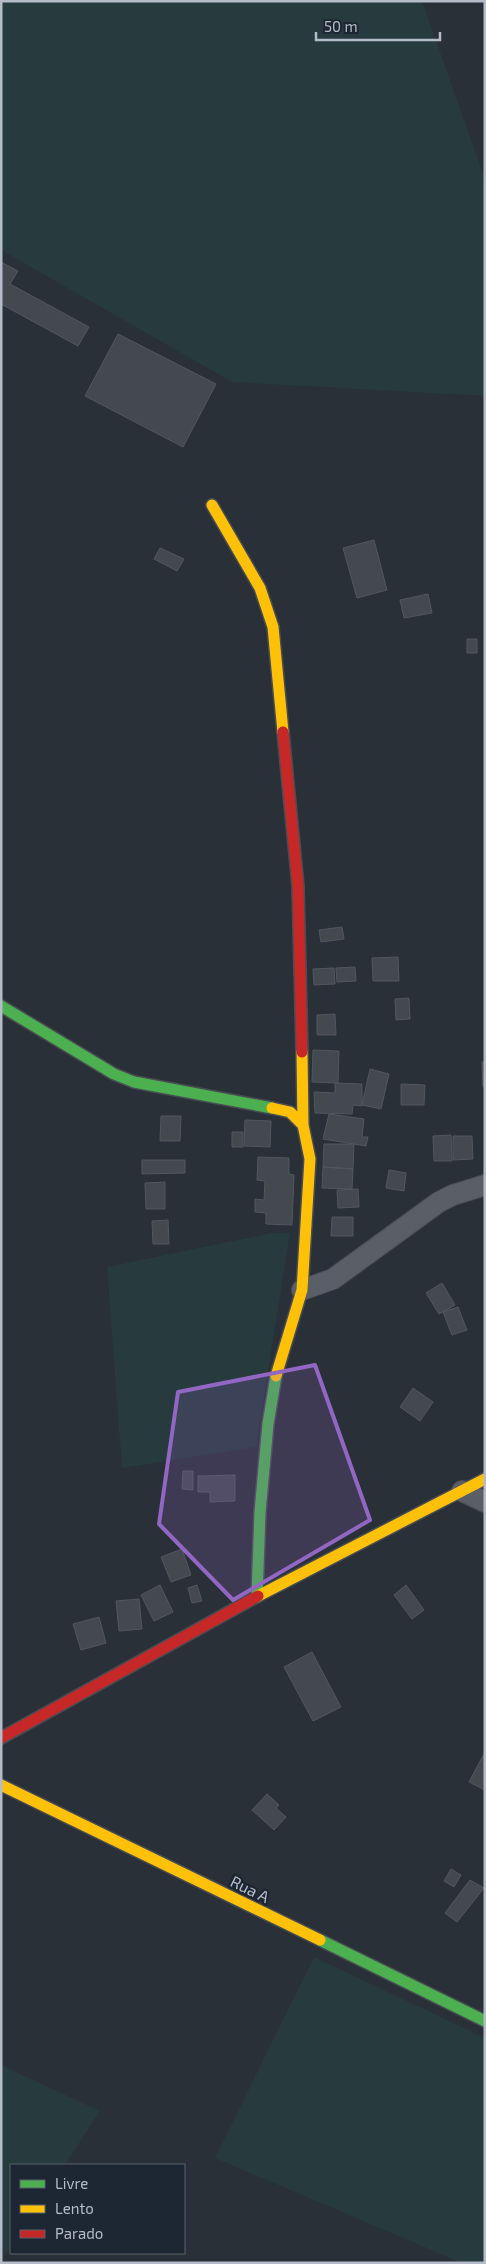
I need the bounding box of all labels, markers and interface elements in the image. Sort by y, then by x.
scale bar [316,10,440,42]
text: 50 m [324,17,358,35]
street label: Rua A [228,1871,273,1906]
legend [10,2164,185,2254]
text: Livre [55,2174,88,2192]
text: Lento [55,2199,94,2217]
text: Parado [55,2224,103,2242]

